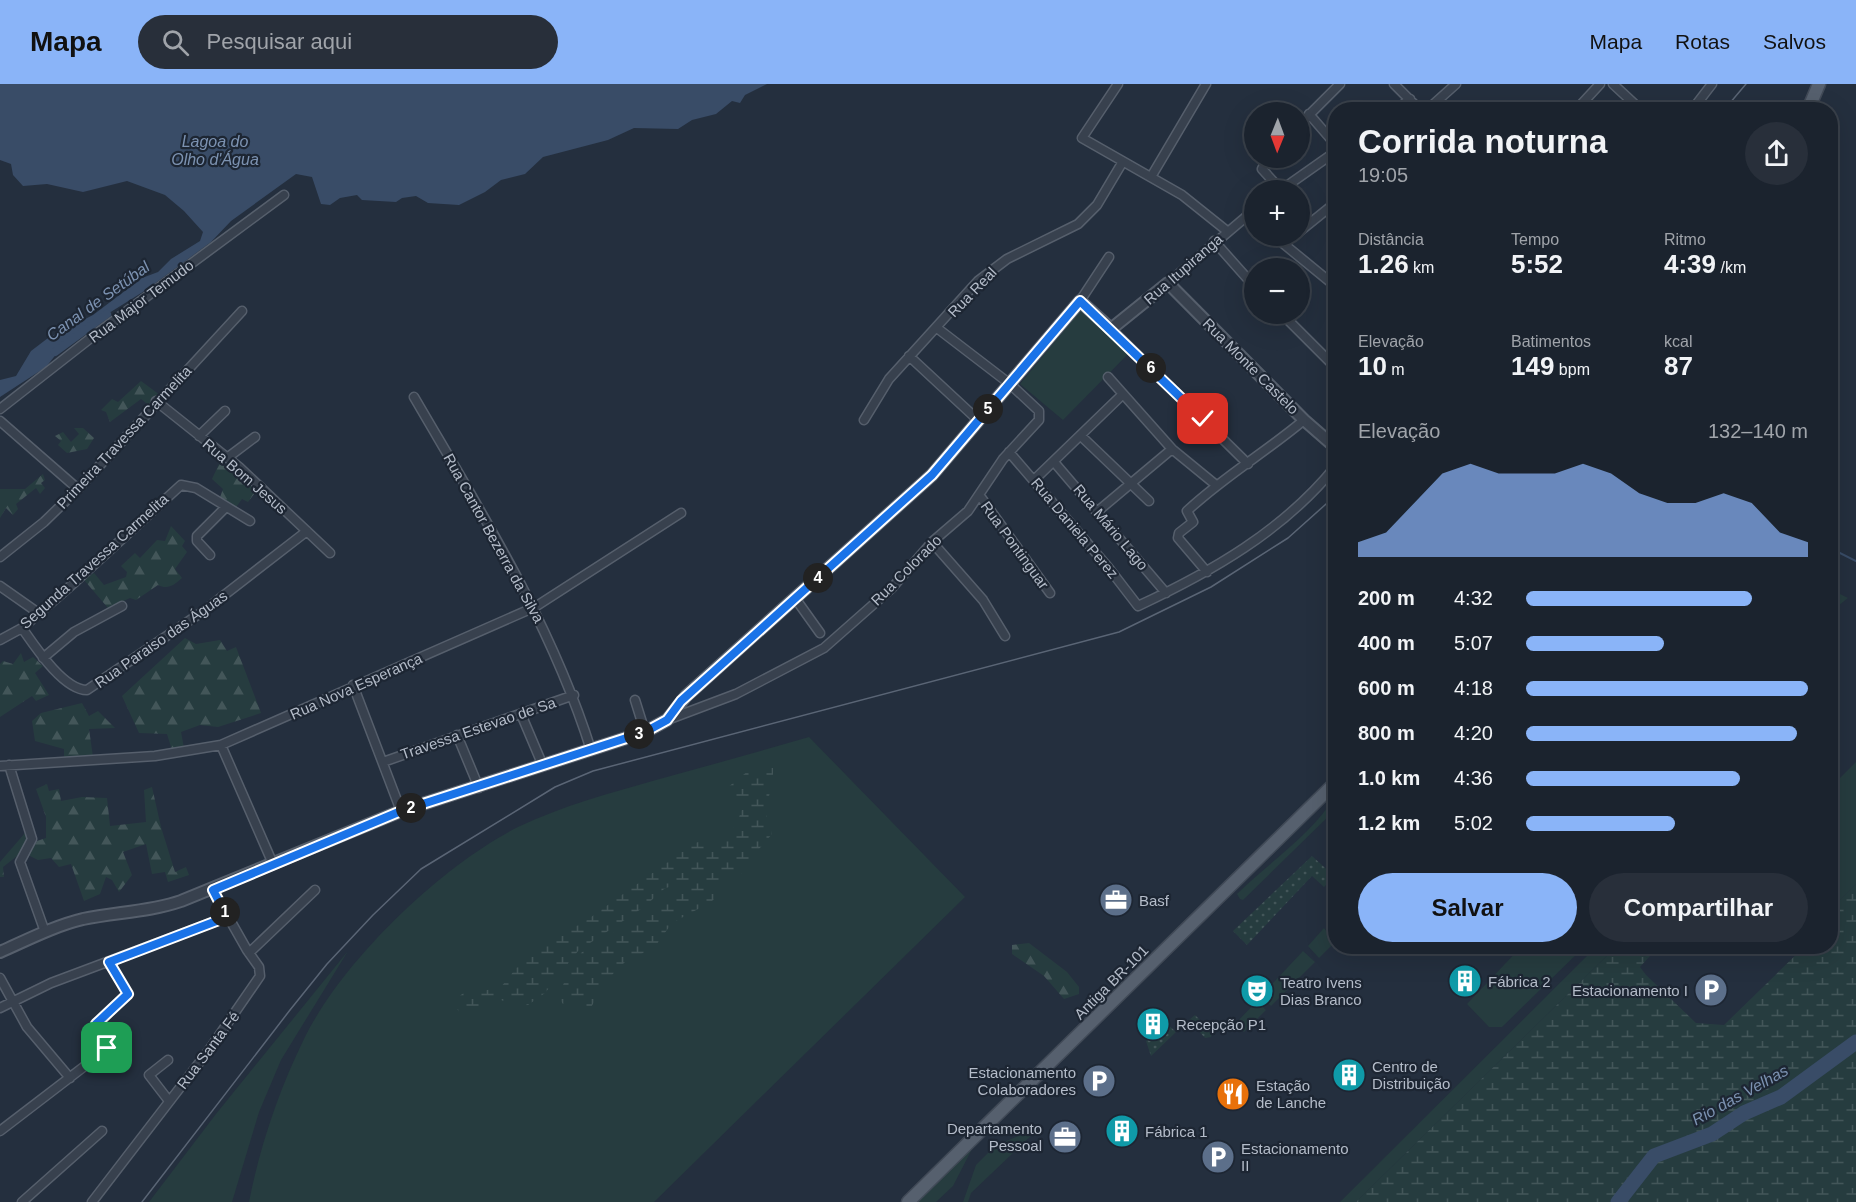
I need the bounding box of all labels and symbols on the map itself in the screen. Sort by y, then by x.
north arrow [1244,102,1310,168]
water label: Lagoa do Olho d'Água [171,133,259,168]
street label: Rua Itupiranga [1140,230,1226,308]
street label: Rua Major Temudo [85,256,197,346]
water label: Canal de Setúbal [43,258,153,344]
street label: Rua Real [944,264,1000,320]
street label: Rua Monte Castelo [1200,315,1302,417]
pin: 6 [1136,353,1166,383]
street label: Primeira Travessa Carmelita [53,362,195,512]
pin [1177,393,1228,444]
pin: 5 [973,394,1003,424]
street label: Rua Bom Jesus [199,435,291,517]
street label: Rua Cantor Bezerra da Silva [440,450,548,626]
street label: Rua Daniela Perez [1028,474,1122,582]
street label: Rua Mário Lago [1070,481,1152,573]
street label: Segunda Travessa Carmelita [16,490,172,632]
street label: Rua Pontinguar [977,498,1053,592]
street label: Rua Colorado [867,531,945,609]
pin: 4 [803,563,833,593]
street label: Rua Paraiso das Águas [92,587,230,691]
street label: Rua Nova Esperança [287,649,425,723]
street label: Travessa Estevao de Sa [398,693,558,763]
pin: 3 [624,719,654,749]
pin: 2 [396,793,426,823]
office icon: Basf [1098,882,1134,918]
place label: Basf [1139,892,1170,909]
pin: 1 [210,897,240,927]
street label: Antiga BR-101 [1070,941,1152,1023]
building icon: Fábrica 2 [1447,963,1483,999]
parking icon: Estacionamento I [1693,972,1729,1008]
theatre icon: Teatro Ivens Dias Branco [1239,973,1275,1009]
place label: Fábrica 2 [1488,973,1551,990]
place label: Teatro Ivens Dias Branco [1280,974,1362,1008]
place label: Estacionamento I [1572,982,1688,999]
building icon: Recepção P1 [1135,1006,1171,1042]
street label: Rua Santa Fé [173,1008,243,1092]
place label: Recepção P1 [1176,1016,1266,1033]
pin [81,1022,132,1073]
building icon: Centro de Distribuição [1331,1057,1367,1093]
place label: Centro de Distribuição [1372,1058,1450,1092]
water label: Rio das Velhas [1689,1062,1791,1128]
parking icon: Estacionamento Colaboradores [1081,1063,1117,1099]
place label: Estacionamento Colaboradores [968,1064,1076,1098]
restaurant icon: Estação de Lanche [1215,1076,1251,1112]
place label: Estação de Lanche [1256,1077,1326,1111]
building icon: Fábrica 1 [1104,1113,1140,1149]
office icon: Departamento Pessoal [1047,1119,1083,1155]
place label: Departamento Pessoal [947,1120,1042,1154]
place label: Fábrica 1 [1145,1123,1208,1140]
parking icon: Estacionamento II [1200,1139,1236,1175]
place label: Estacionamento II [1241,1140,1349,1174]

